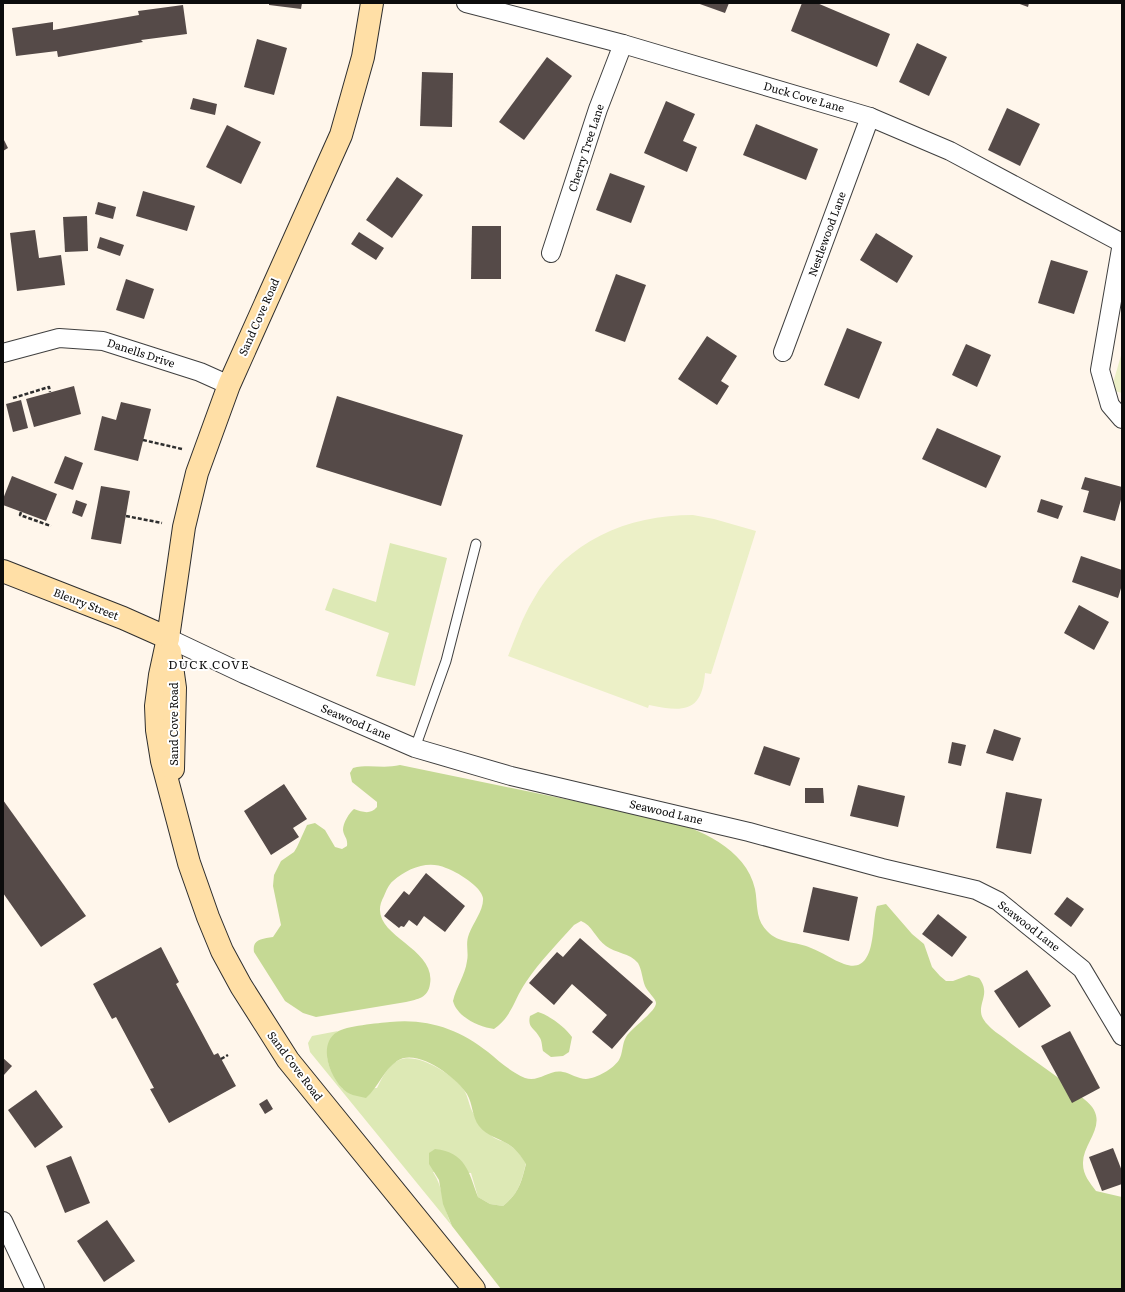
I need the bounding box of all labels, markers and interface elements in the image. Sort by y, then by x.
street label: Duck Cove Lane [762,77,847,115]
street label: Cherry Tree Lane [563,101,607,194]
street label: Nestlewood Lane [803,189,849,278]
street label: Sand Cove Road [234,275,282,358]
street label: Danells Drive [105,334,178,371]
street label: Bleury Street [51,583,122,623]
district label: DUCK COVE [168,655,250,673]
street label: Sand Cove Road [165,682,181,766]
street label: Seawood Lane [319,699,394,743]
street label: Seawood Lane [628,795,705,827]
street label: Seawood Lane [995,896,1064,955]
street label: Sand Cove Road [264,1027,327,1104]

